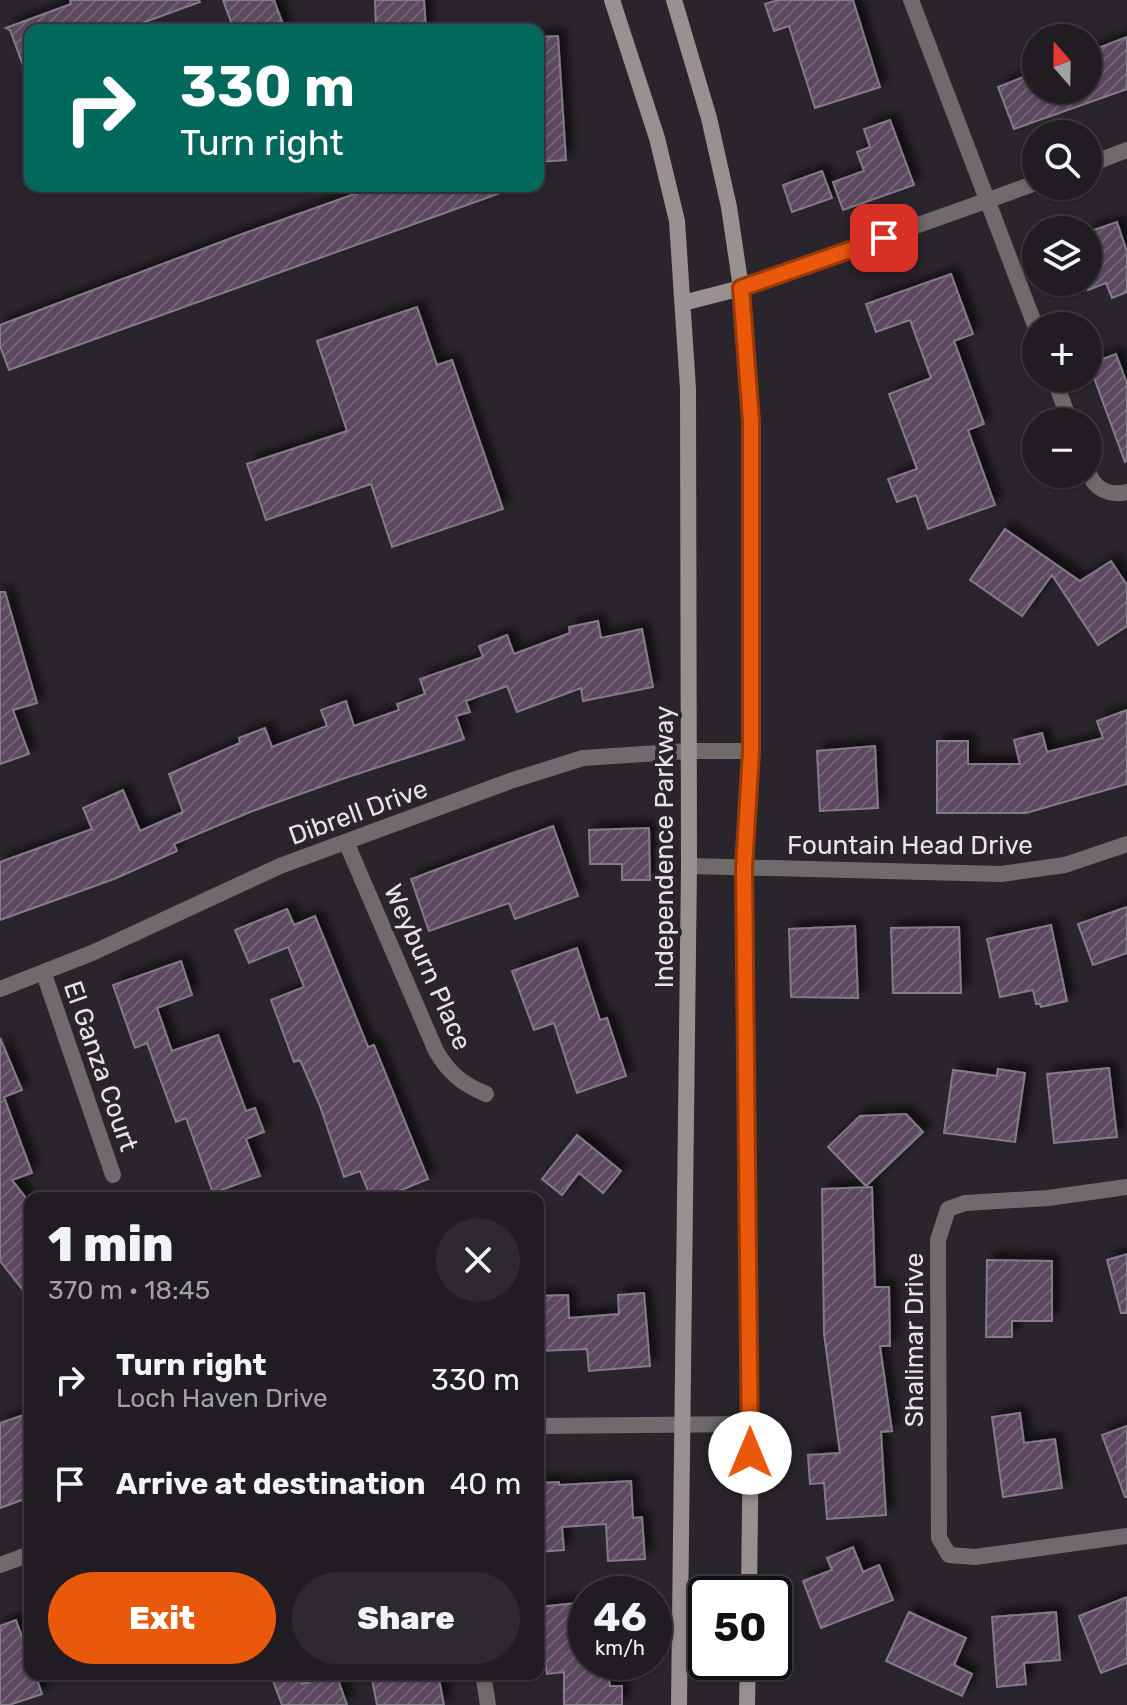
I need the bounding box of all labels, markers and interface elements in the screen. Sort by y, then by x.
north arrow [1022,24,1102,104]
map controls [1022,24,1102,488]
text: 330 m [180,54,355,120]
icon: right [48,56,152,160]
button: search [1022,120,1102,200]
text: Turn right [180,121,344,164]
pin [850,204,918,272]
icon: arrive [862,216,906,260]
button: layers [1022,216,1102,296]
button: + [1022,312,1102,392]
button: − [1022,408,1102,488]
street label: Independence Parkway [649,706,680,988]
street label: Dibrell Drive [285,773,432,852]
street label: Fountain Head Drive [787,830,1033,861]
street label: Weyburn Place [377,880,478,1055]
street label: El Ganza Court [57,977,144,1155]
text: 1 min [48,1216,174,1273]
button: close [436,1218,520,1302]
street label: Shalimar Drive [899,1253,930,1427]
text: 370 m · 18:45 [48,1275,210,1306]
text: Turn right [116,1347,267,1383]
icon: right [48,1358,92,1402]
text: 330 m [431,1362,520,1398]
text: Loch Haven Drive [116,1383,328,1414]
position arrow [708,1411,792,1495]
icon: arrive [48,1462,92,1506]
text: Arrive at destination [116,1466,426,1502]
text: 40 m [450,1466,521,1502]
button: Exit [48,1572,276,1664]
button: Share [292,1572,520,1664]
speed limit sign: 50 [688,1576,792,1680]
text: 46 [593,1594,647,1641]
text: km/h [595,1636,645,1660]

